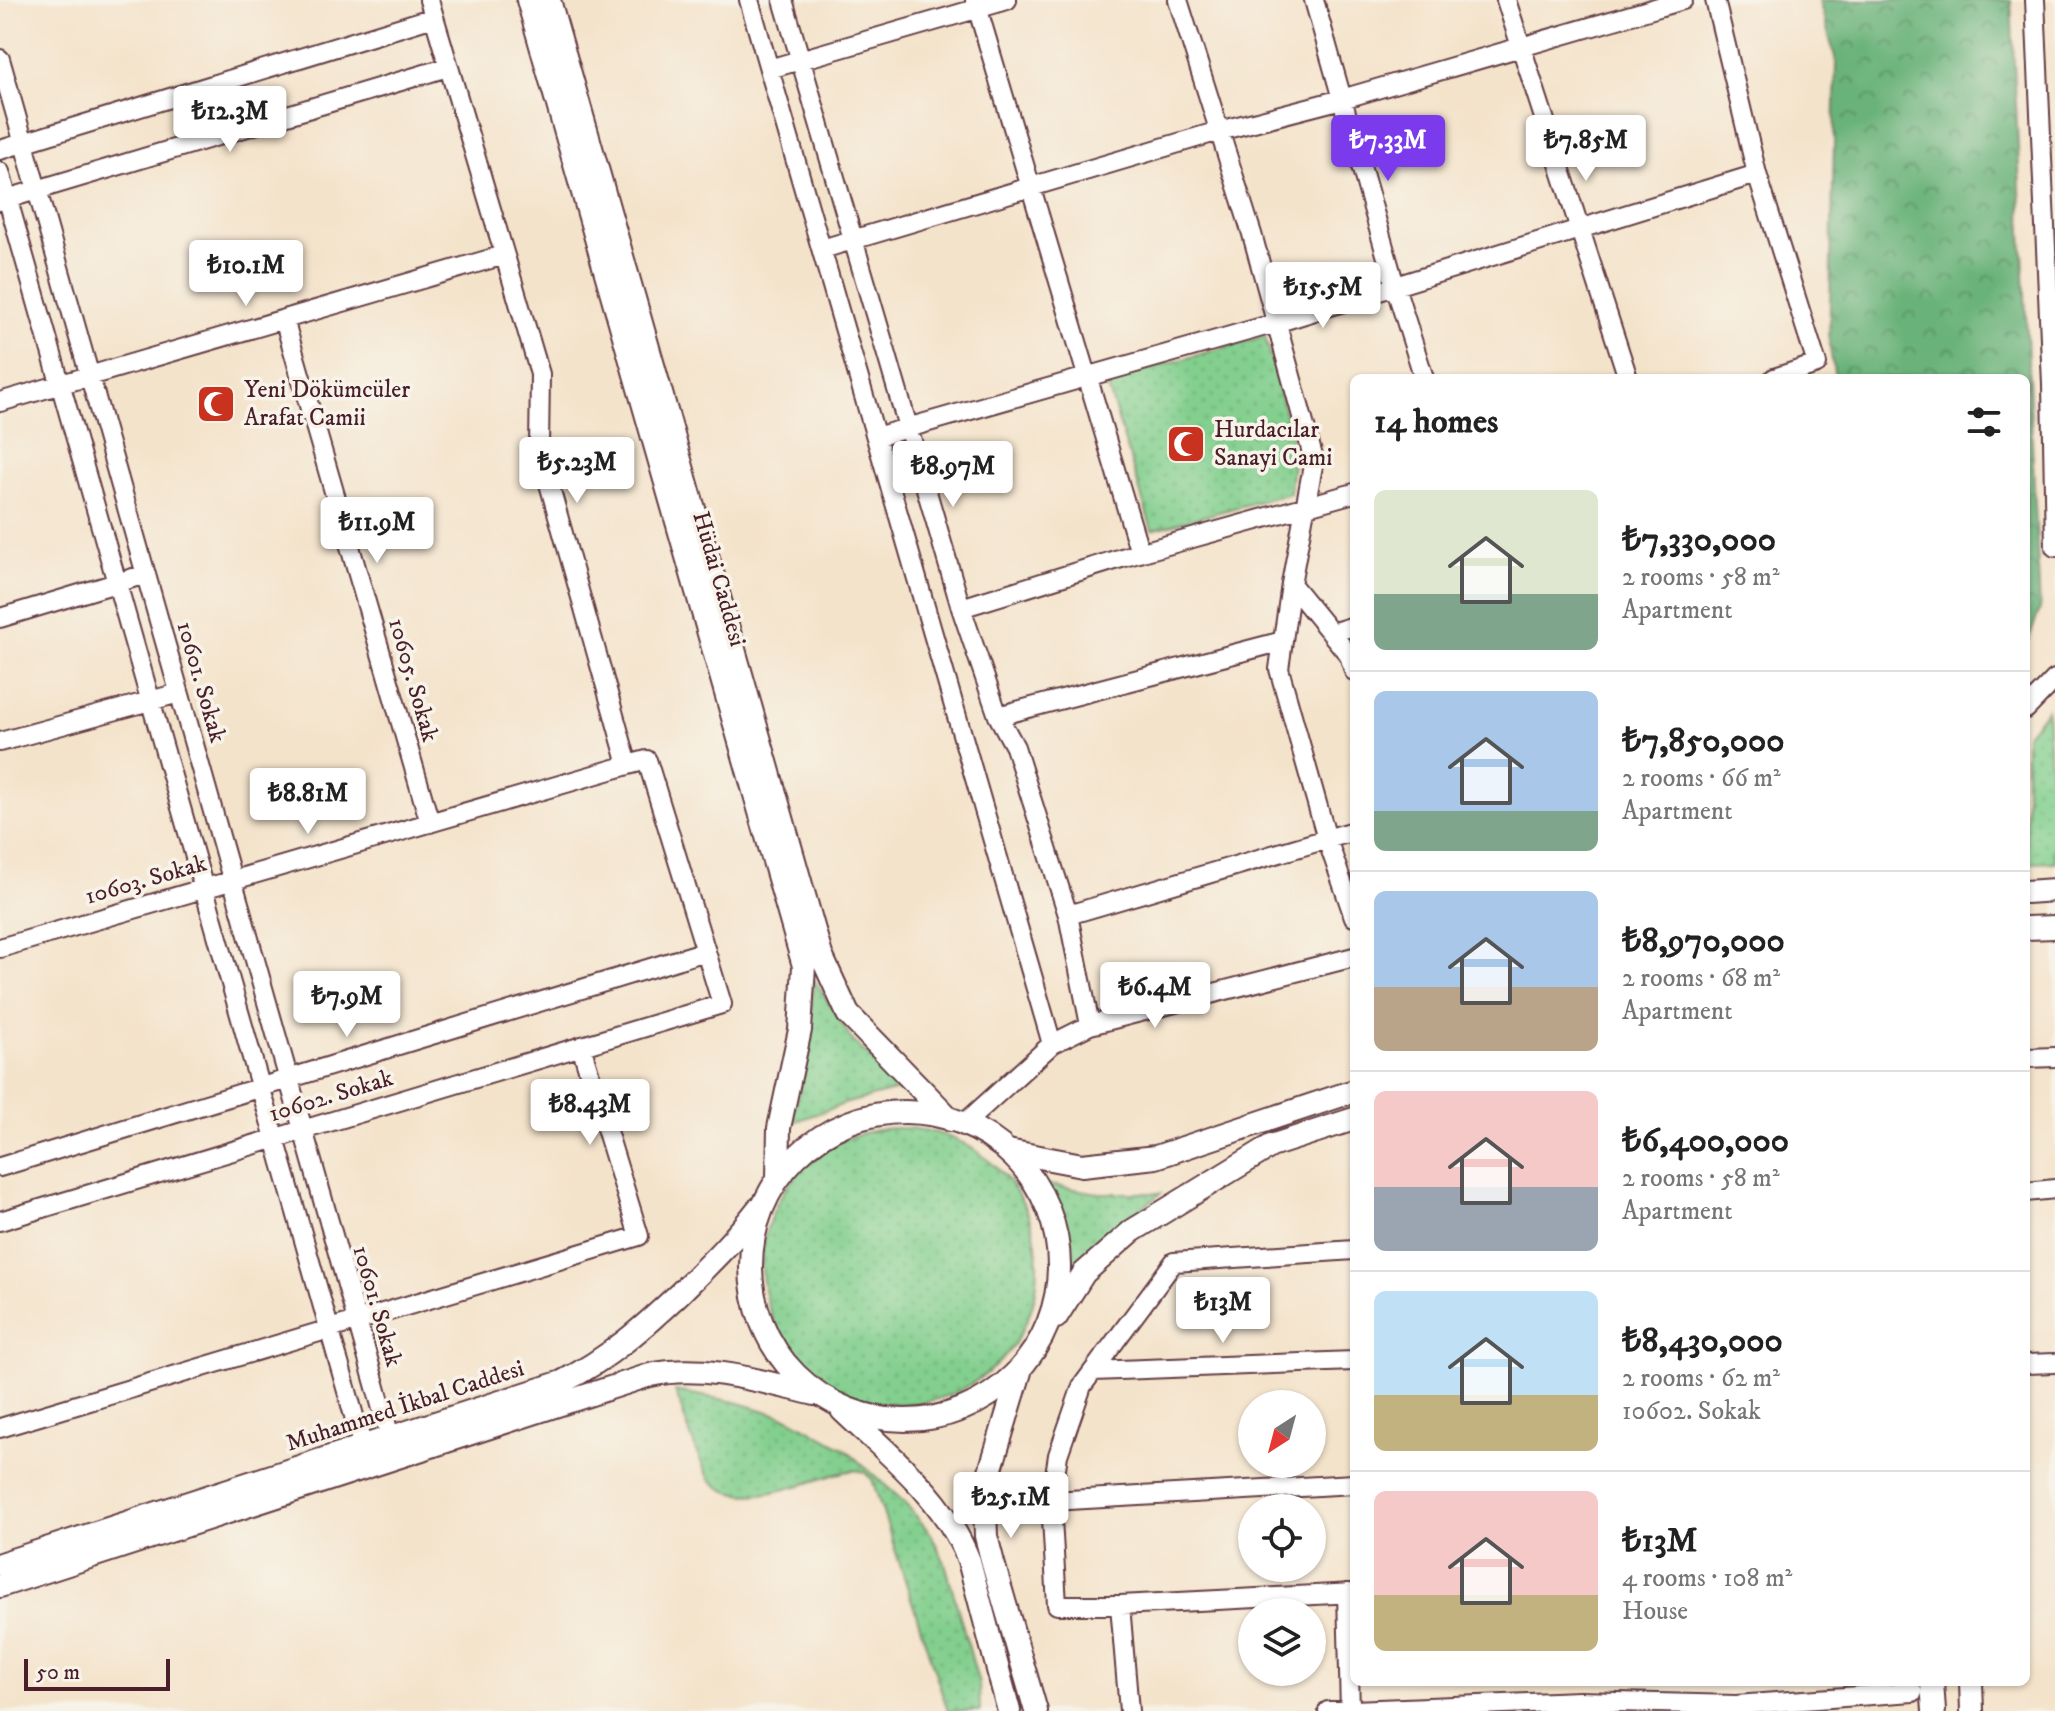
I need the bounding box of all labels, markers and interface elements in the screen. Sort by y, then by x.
pin: ₺12.3M [165,86,295,154]
text: ₺12.3M [191,95,269,128]
pin: ₺7.33M [1323,115,1453,183]
pin: ₺7.85M [1521,115,1651,183]
text: ₺7.33M [1349,124,1427,157]
text: ₺7.85M [1544,124,1628,157]
pin: ₺10.1M [181,240,311,308]
text: ₺10.1M [207,249,285,282]
pin: ₺15.5M [1258,262,1388,330]
text: ₺15.5M [1284,271,1362,304]
place label: Yeni Dökümcüler Arafat Camii [244,375,410,433]
mosque icon: Yeni Dökümcüler Arafat Camii [195,383,237,425]
icon: filters [1962,400,2006,444]
text: 14 homes [1374,401,1498,443]
place label: Hurdacılar Sanayi Cami [1214,415,1333,473]
mosque icon: Hurdacılar Sanayi Cami [1165,423,1207,465]
pin: ₺5.23M [512,437,642,505]
pin: ₺8.97M [888,441,1018,509]
text: ₺5.23M [537,446,617,479]
text: ₺8.97M [911,450,995,483]
pin: ₺11.9M [312,497,442,565]
text: ₺11.9M [339,506,415,539]
street label: Hüdai Caddesi [685,508,753,650]
text: ₺7,330,000 [1622,519,1776,561]
icon: home [1438,522,1534,618]
text: 2 rooms · 58 m² [1622,561,1780,594]
text: Apartment [1622,594,1733,627]
street label: 10605. Sokak [381,615,445,745]
street label: 10601. Sokak [169,618,233,746]
text: ₺7,850,000 [1622,720,1785,762]
icon: home [1438,723,1534,819]
text: 2 rooms · 66 m² [1622,762,1781,795]
pin: ₺8.81M [243,768,373,836]
text: ₺8.81M [268,777,348,810]
text: Apartment [1622,795,1733,828]
street label: 10603. Sokak [82,848,210,912]
text: ₺8,970,000 [1622,920,1785,962]
icon: home [1438,923,1534,1019]
pin: ₺6.4M [1099,962,1211,1030]
text: 2 rooms · 68 m² [1622,962,1780,995]
pin: ₺7.9M [291,971,403,1039]
text: ₺6.4M [1118,971,1192,1004]
text: ₺7.9M [311,980,383,1013]
text: Apartment [1622,995,1733,1028]
street label: 10602. Sokak [265,1063,397,1129]
pin: ₺8.43M [525,1079,655,1147]
text: ₺8.43M [549,1088,631,1121]
text: ₺6,400,000 [1622,1120,1789,1162]
icon: home [1438,1123,1534,1219]
text: 2 rooms · 58 m² [1622,1162,1780,1195]
text: Apartment [1622,1195,1733,1228]
street label: 10601. Sokak [345,1242,409,1370]
pin: ₺13M [1176,1277,1270,1345]
text: ₺13M [1194,1286,1252,1319]
text: ₺8,430,000 [1622,1320,1783,1362]
icon: home [1438,1323,1534,1419]
street label: Muhammed İkbal Caddesi [282,1352,528,1459]
text: 2 rooms · 62 m² [1622,1362,1780,1395]
north arrow [1238,1390,1326,1478]
map controls [1238,1390,1326,1686]
text: 10602. Sokak [1622,1395,1761,1428]
pin: ₺25.1M [946,1472,1076,1540]
text: ₺25.1M [971,1481,1051,1514]
button: locate [1238,1494,1326,1582]
text: ₺13M [1622,1520,1698,1562]
icon: home [1438,1523,1534,1619]
text: 4 rooms · 108 m² [1622,1562,1792,1595]
text: House [1622,1595,1688,1628]
button: layers [1238,1598,1326,1686]
scale bar [24,1655,170,1691]
text: 50 m [36,1659,80,1686]

